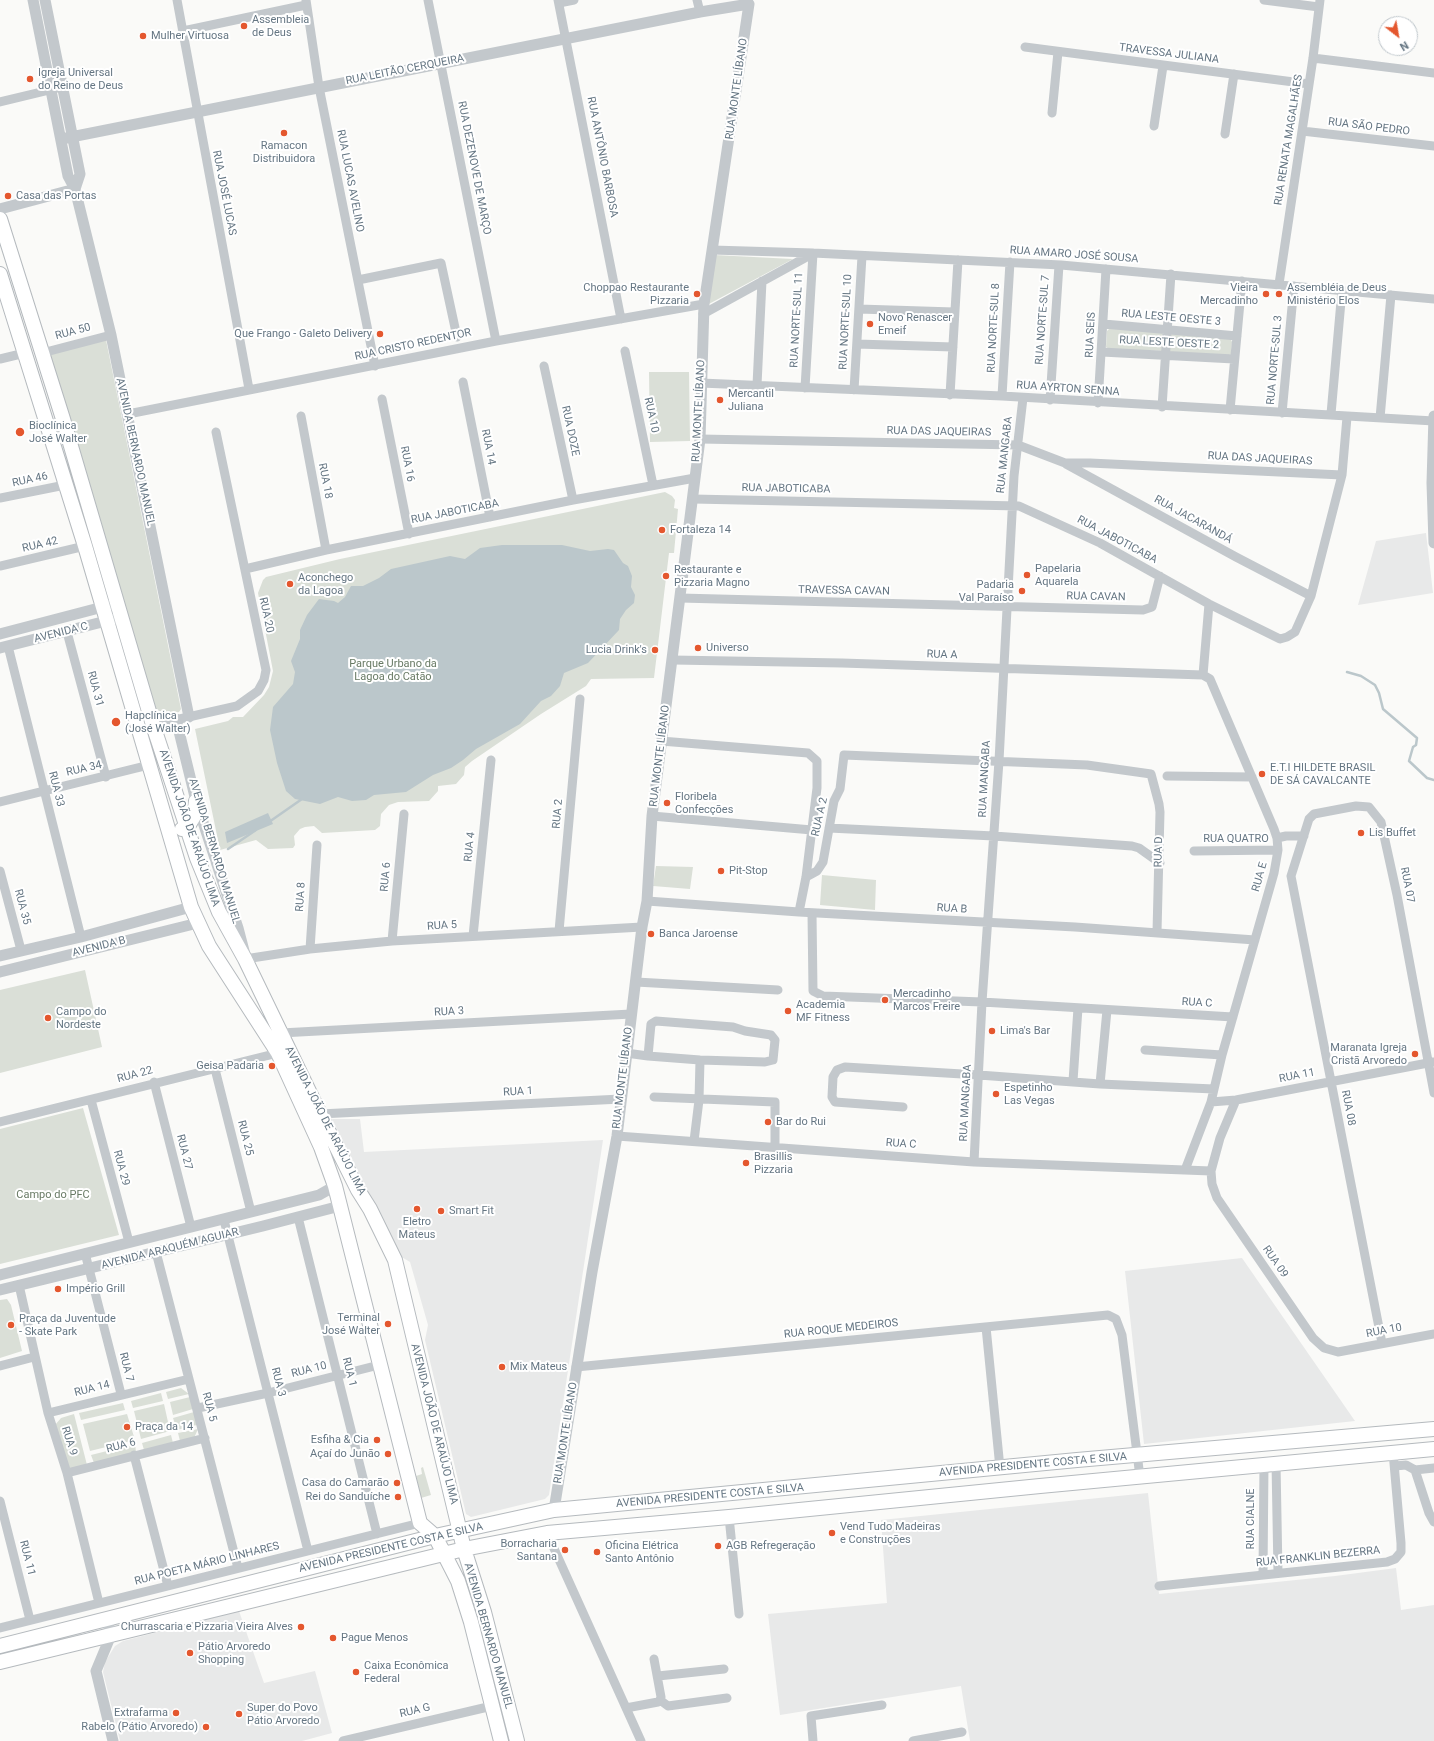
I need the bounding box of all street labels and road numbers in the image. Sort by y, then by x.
street label: RUA MONTE LÍBANO [723,37,751,141]
street label: TRAVESSA JULIANA [1118,41,1220,67]
street label: RUA LEITÃO CERQUEIRA [345,52,465,88]
street label: RUA RENATA MAGALHÃES [1272,74,1306,206]
street label: RUA ANTÔNIO BARBOSA [584,96,620,218]
street label: RUA DEZENOVE DE MARÇO [455,100,493,236]
street label: RUA SÃO PEDRO [1327,115,1411,139]
street label: RUA LUCAS AVELINO [334,129,366,233]
street label: RUA JOSÉ LUCAS [209,149,239,237]
street label: RUA AMARO JOSÉ SOUSA [1009,244,1139,266]
street label: RUA NORTE-SUL 11 [788,272,806,368]
street label: RUA NORTE-SUL 10 [837,274,855,370]
street label: RUA NORTE-SUL 7 [1033,275,1053,365]
street label: RUA NORTE-SUL 8 [985,283,1003,373]
street label: RUA LESTE OESTE 3 [1121,307,1221,329]
street label: RUA SEIS [1083,312,1099,358]
street label: RUA NORTE-SUL 3 [1265,315,1285,405]
street label: RUA 50 [54,321,92,343]
street label: RUA CRISTO REDENTOR [354,326,472,364]
street label: RUA LESTE OESTE 2 [1119,334,1219,352]
street label: RUA MONTE LÍBANO [690,359,708,463]
street label: AVENIDA BERNARDO MANUEL [113,377,157,527]
street label: RUA AYRTON SENNA [1016,379,1120,399]
street label: RUA 10 [641,396,661,434]
street label: RUA DOZE [558,405,582,457]
street label: RUA MANGABA [994,416,1016,494]
street label: RUA DAS JAQUEIRAS [887,424,991,440]
street label: RUA 14 [478,428,498,466]
street label: RUA 16 [397,445,417,483]
street label: RUA DAS JAQUEIRAS [1207,450,1313,468]
street label: RUA 18 [315,462,335,500]
street label: RUA 46 [11,470,49,490]
street label: RUA JABOTICABA [741,482,831,496]
street label: RUA JACARANDÁ [1152,493,1234,547]
street label: RUA JABOTICABA [410,497,500,527]
street label: RUA JABOTICABA [1075,513,1159,567]
street label: RUA 42 [21,535,59,555]
street label: TRAVESSA CAVAN [798,584,890,598]
street label: RUA CAVAN [1066,590,1126,604]
street label: RUA 20 [256,596,276,634]
street label: AVENIDA C [33,620,89,646]
street label: RUA A [926,648,958,662]
street label: RUA 31 [84,670,106,708]
street label: RUA MONTE LÍBANO [647,704,673,808]
street label: RUA MANGABA [976,740,994,818]
street label: AVENIDA JOÃO DE ARAÚJO LIMA [156,748,222,908]
street label: RUA 34 [65,759,103,779]
street label: RUA 33 [45,770,67,808]
street label: AVENIDA BERNARDO MANUEL [186,777,242,925]
street label: RUA A 2 [809,796,831,838]
street label: RUA 2 [550,799,566,829]
street label: RUA 4 [462,831,478,863]
street label: RUA QUATRO [1203,832,1269,846]
street label: RUA D [1152,836,1166,868]
street label: RUA E [1250,861,1270,893]
street label: RUA 6 [378,862,394,892]
street label: RUA 07 [1397,866,1417,904]
street label: RUA 8 [293,882,309,912]
street label: RUA 35 [11,888,33,926]
street label: RUA B [936,902,968,916]
street label: RUA 5 [427,918,457,934]
street label: AVENIDA B [71,934,127,960]
street label: RUA C [1181,996,1213,1010]
street label: RUA 3 [434,1005,464,1019]
street label: RUA MONTE LÍBANO [610,1026,636,1130]
street label: AVENIDA JOÃO DE ARAÚJO LIMA [282,1044,368,1198]
street label: RUA 22 [116,1064,154,1086]
street label: RUA MANGABA [957,1064,975,1142]
street label: RUA 11 [1278,1066,1316,1086]
street label: RUA 1 [503,1085,533,1099]
street label: RUA 08 [1338,1089,1358,1127]
street label: RUA 25 [234,1119,256,1157]
street label: RUA 27 [173,1133,195,1171]
street label: RUA C [885,1136,917,1152]
street label: RUA 29 [110,1149,132,1187]
street label: AVENIDA ARAQUÉM AGUIAR [100,1226,240,1272]
street label: RUA 09 [1259,1243,1291,1281]
street label: RUA ROQUE MEDEIROS [783,1316,899,1342]
street label: RUA 10 [1365,1321,1403,1341]
street label: AVENIDA JOÃO DE ARAÚJO LIMA [408,1342,460,1506]
street label: RUA 7 [116,1351,136,1383]
street label: RUA 1 [339,1356,359,1388]
street label: RUA 10 [290,1359,328,1381]
street label: RUA 3 [268,1366,288,1398]
street label: RUA 14 [73,1378,111,1400]
street label: RUA MONTE LÍBANO [551,1381,581,1485]
street label: RUA 5 [199,1391,219,1423]
street label: RUA 9 [58,1425,80,1457]
street label: RUA 6 [105,1436,137,1456]
street label: AVENIDA PRESIDENTE COSTA E SILVA [938,1450,1128,1480]
street label: AVENIDA PRESIDENTE COSTA E SILVA [615,1481,805,1511]
street label: RUA CIALNE [1244,1488,1258,1550]
street label: AVENIDA PRESIDENTE COSTA E SILVA [298,1520,484,1576]
street label: RUA 11 [16,1539,38,1577]
street label: RUA POETA MÁRIO LINHARES [133,1540,281,1588]
street label: RUA FRANKLIN BEZERRA [1255,1544,1381,1570]
street label: AVENIDA BERNARDO MANUEL [461,1562,515,1710]
street label: RUA G [398,1701,432,1721]

